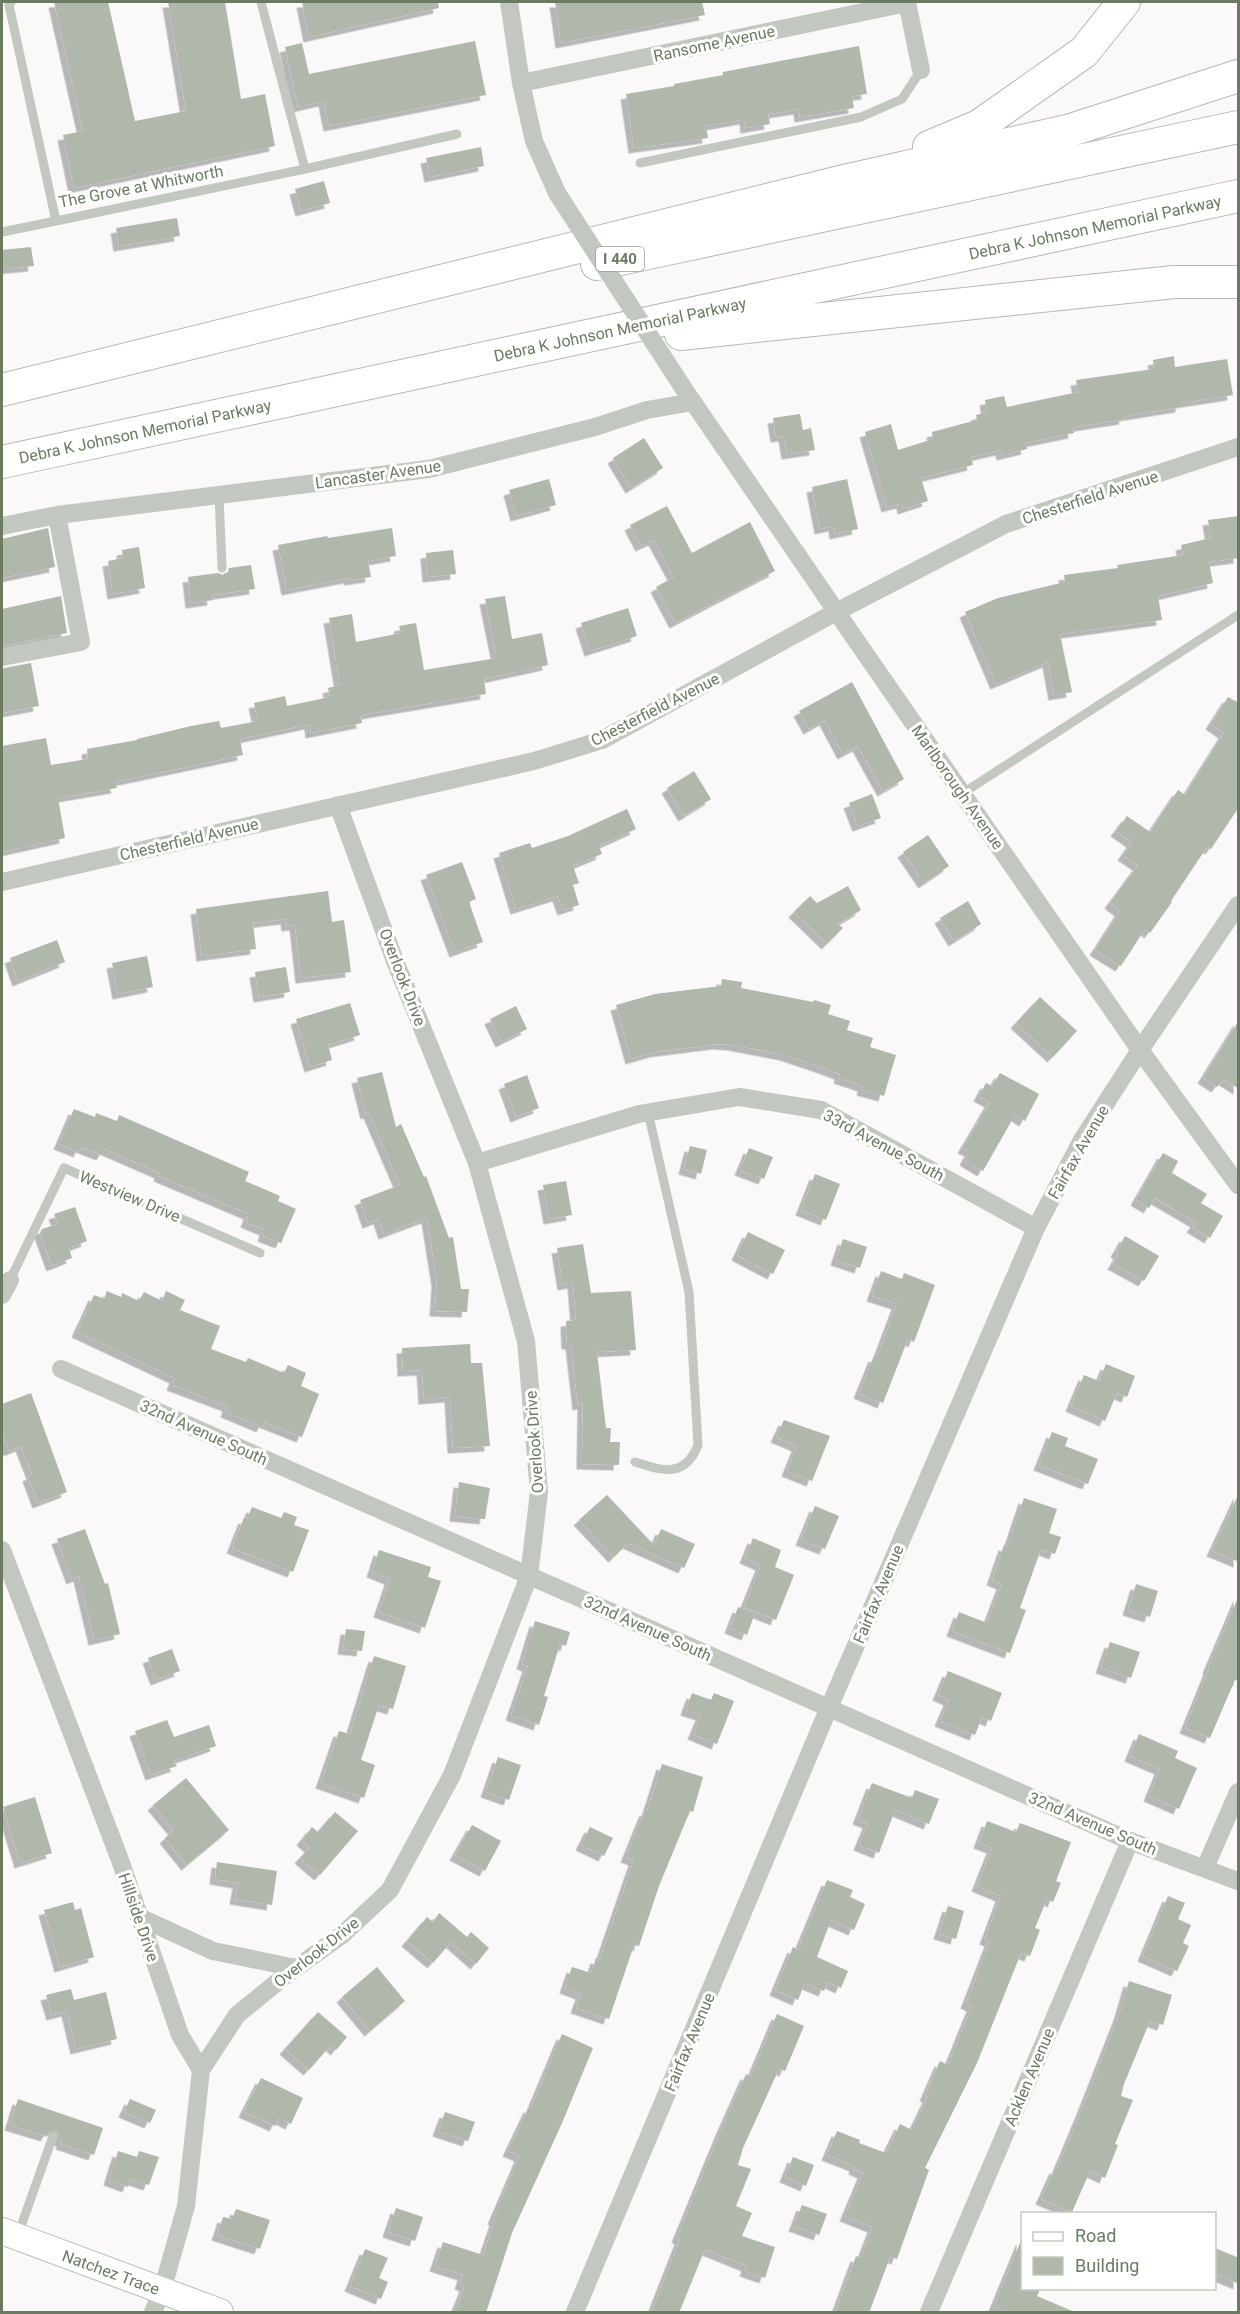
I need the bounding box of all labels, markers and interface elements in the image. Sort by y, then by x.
street label: Ransome Avenue [652,21,777,66]
street label: The Grove at Whitworth [57,161,225,212]
street label: Debra K Johnson Memorial Parkway [967,191,1223,264]
road number: I 440 [596,247,644,271]
street label: Debra K Johnson Memorial Parkway [492,293,748,366]
street label: Debra K Johnson Memorial Parkway [17,395,273,468]
street label: Lancaster Avenue [314,456,442,493]
street label: Chesterfield Avenue [1020,467,1160,528]
street label: Chesterfield Avenue [588,669,723,750]
street label: Marlborough Avenue [908,721,1008,853]
street label: Chesterfield Avenue [118,814,260,865]
street label: Overlook Drive [375,926,430,1029]
street label: Fairfax Avenue [1044,1102,1113,1203]
street label: 33rd Avenue South [820,1106,947,1185]
street label: Westview Drive [76,1167,183,1226]
street label: Overlook Drive [521,1390,548,1494]
street label: 32nd Avenue South [137,1396,271,1469]
street label: Fairfax Avenue [849,1542,908,1646]
street label: 32nd Avenue South [581,1592,715,1665]
street label: 32nd Avenue South [1026,1788,1160,1859]
street label: Hillside Drive [114,1870,163,1964]
street label: Overlook Drive [270,1913,363,1992]
street label: Fairfax Avenue [660,1990,719,2094]
street label: Acklen Avenue [1000,2025,1059,2129]
legend [1021,2212,1216,2290]
text: Road [1075,2225,1116,2246]
street label: Natchez Trace [60,2246,162,2299]
text: Building [1075,2255,1139,2276]

